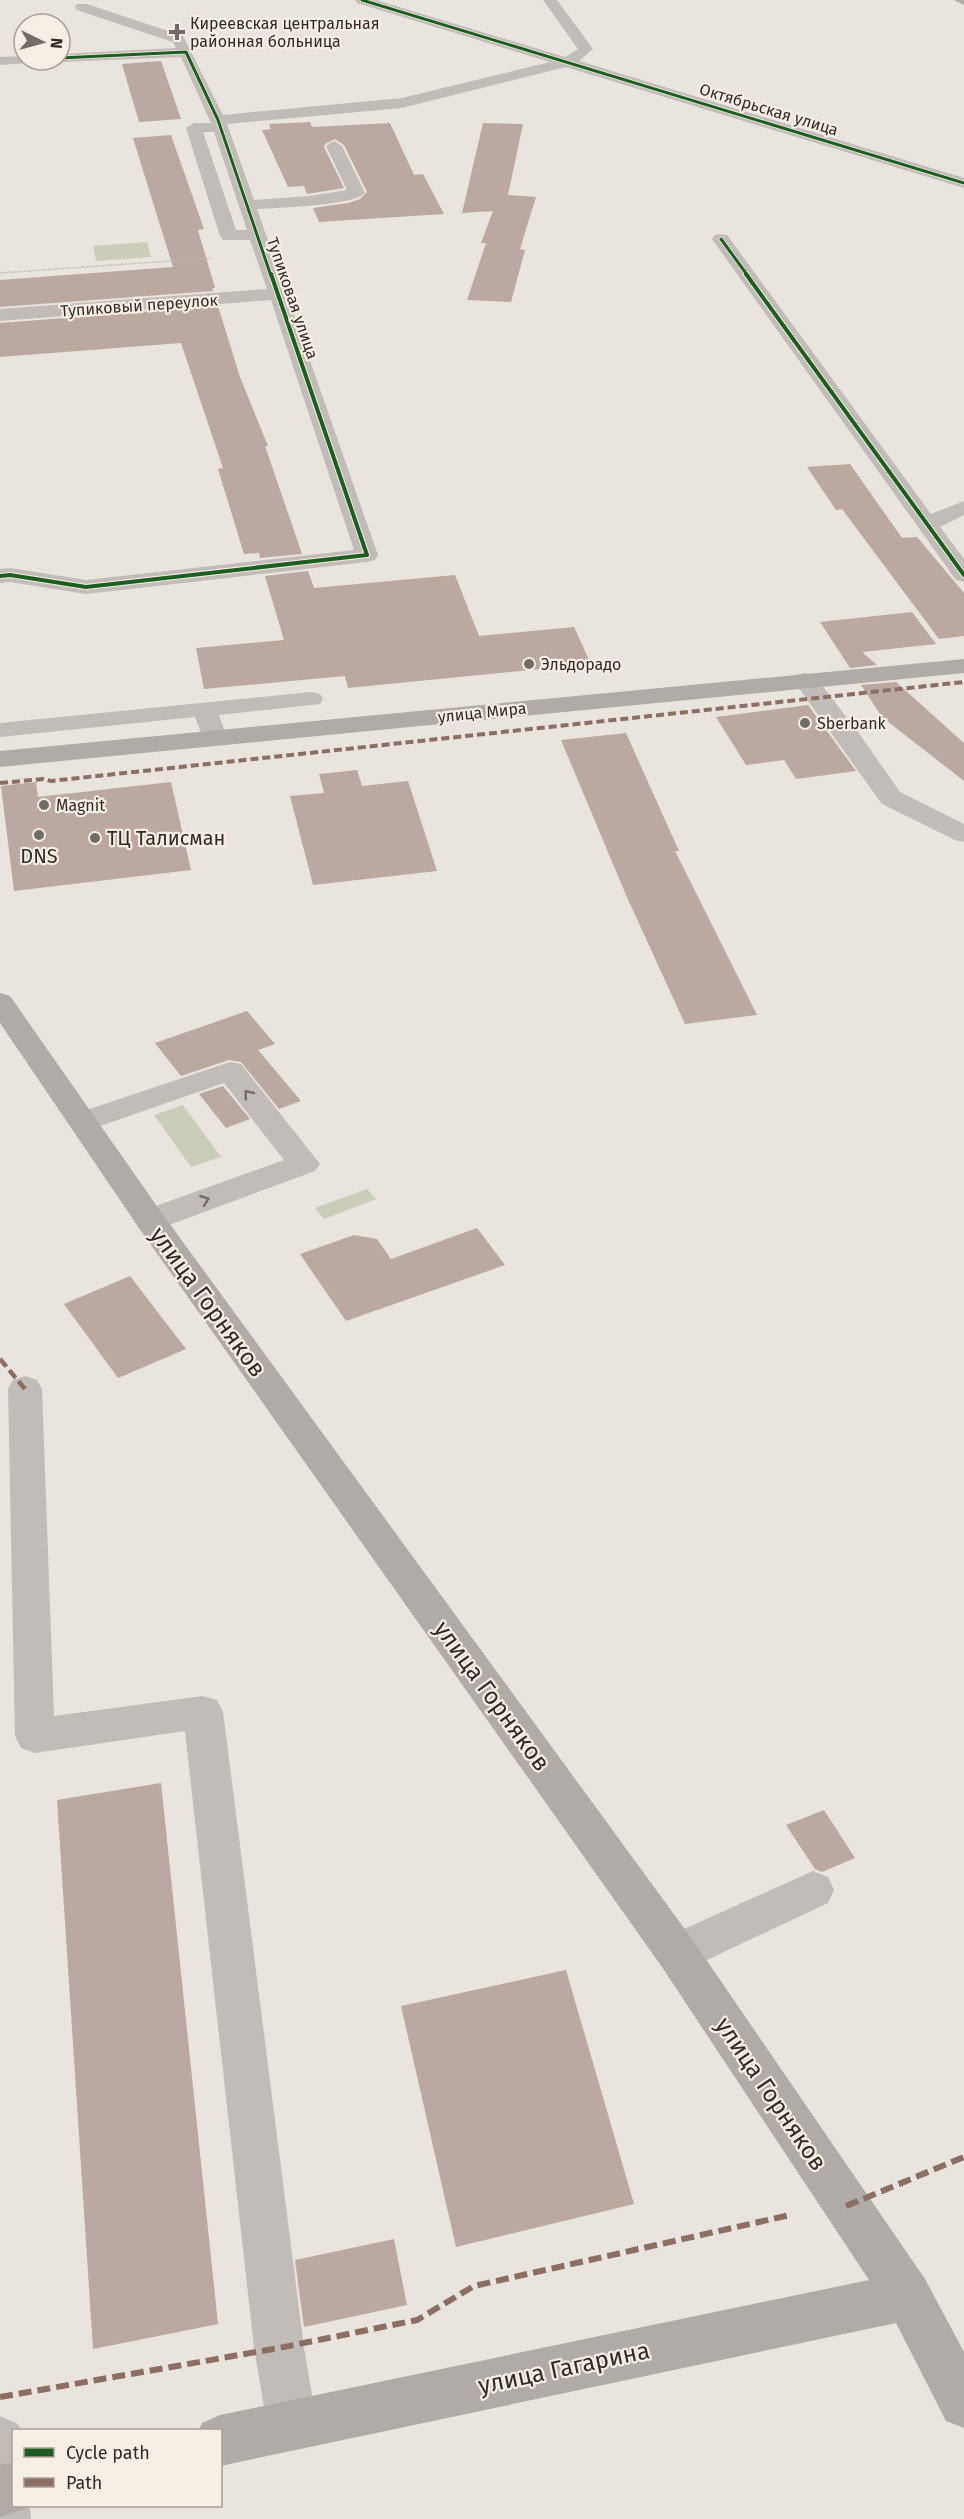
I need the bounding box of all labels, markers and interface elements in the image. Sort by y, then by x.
north arrow [12,12,72,72]
place label: Киреевская центральная районная больница [190,14,380,51]
marker: Киреевская центральная районная больница [168,23,186,41]
text: N [47,37,66,49]
street label: Октябрьская улица [697,79,841,140]
street label: Тупиковая улица [263,235,322,361]
street label: Тупиковый переулок [60,290,219,320]
place label: Эльдорадо [541,655,621,674]
marker: Эльдорадо [522,657,536,671]
street label: улица Мира [437,698,527,727]
place label: Sberbank [817,714,887,733]
marker: Sberbank [798,716,812,730]
place label: Magnit [56,796,105,815]
marker: Magnit [37,798,51,812]
place label: ТЦ Талисман [107,826,225,850]
marker: DNS [32,828,46,842]
marker: ТЦ Талисман [88,831,102,845]
place label: DNS [20,844,58,868]
one-way arrow [244,1090,255,1101]
one-way arrow [199,1195,210,1208]
street label: улица Горняков [144,1222,272,1382]
street label: улица Горняков [428,1616,556,1776]
street label: улица Горняков [709,2012,833,2176]
street label: улица Гагарина [476,2336,652,2400]
legend [12,2429,222,2507]
text: Cycle path [66,2442,150,2464]
text: Path [66,2472,102,2494]

